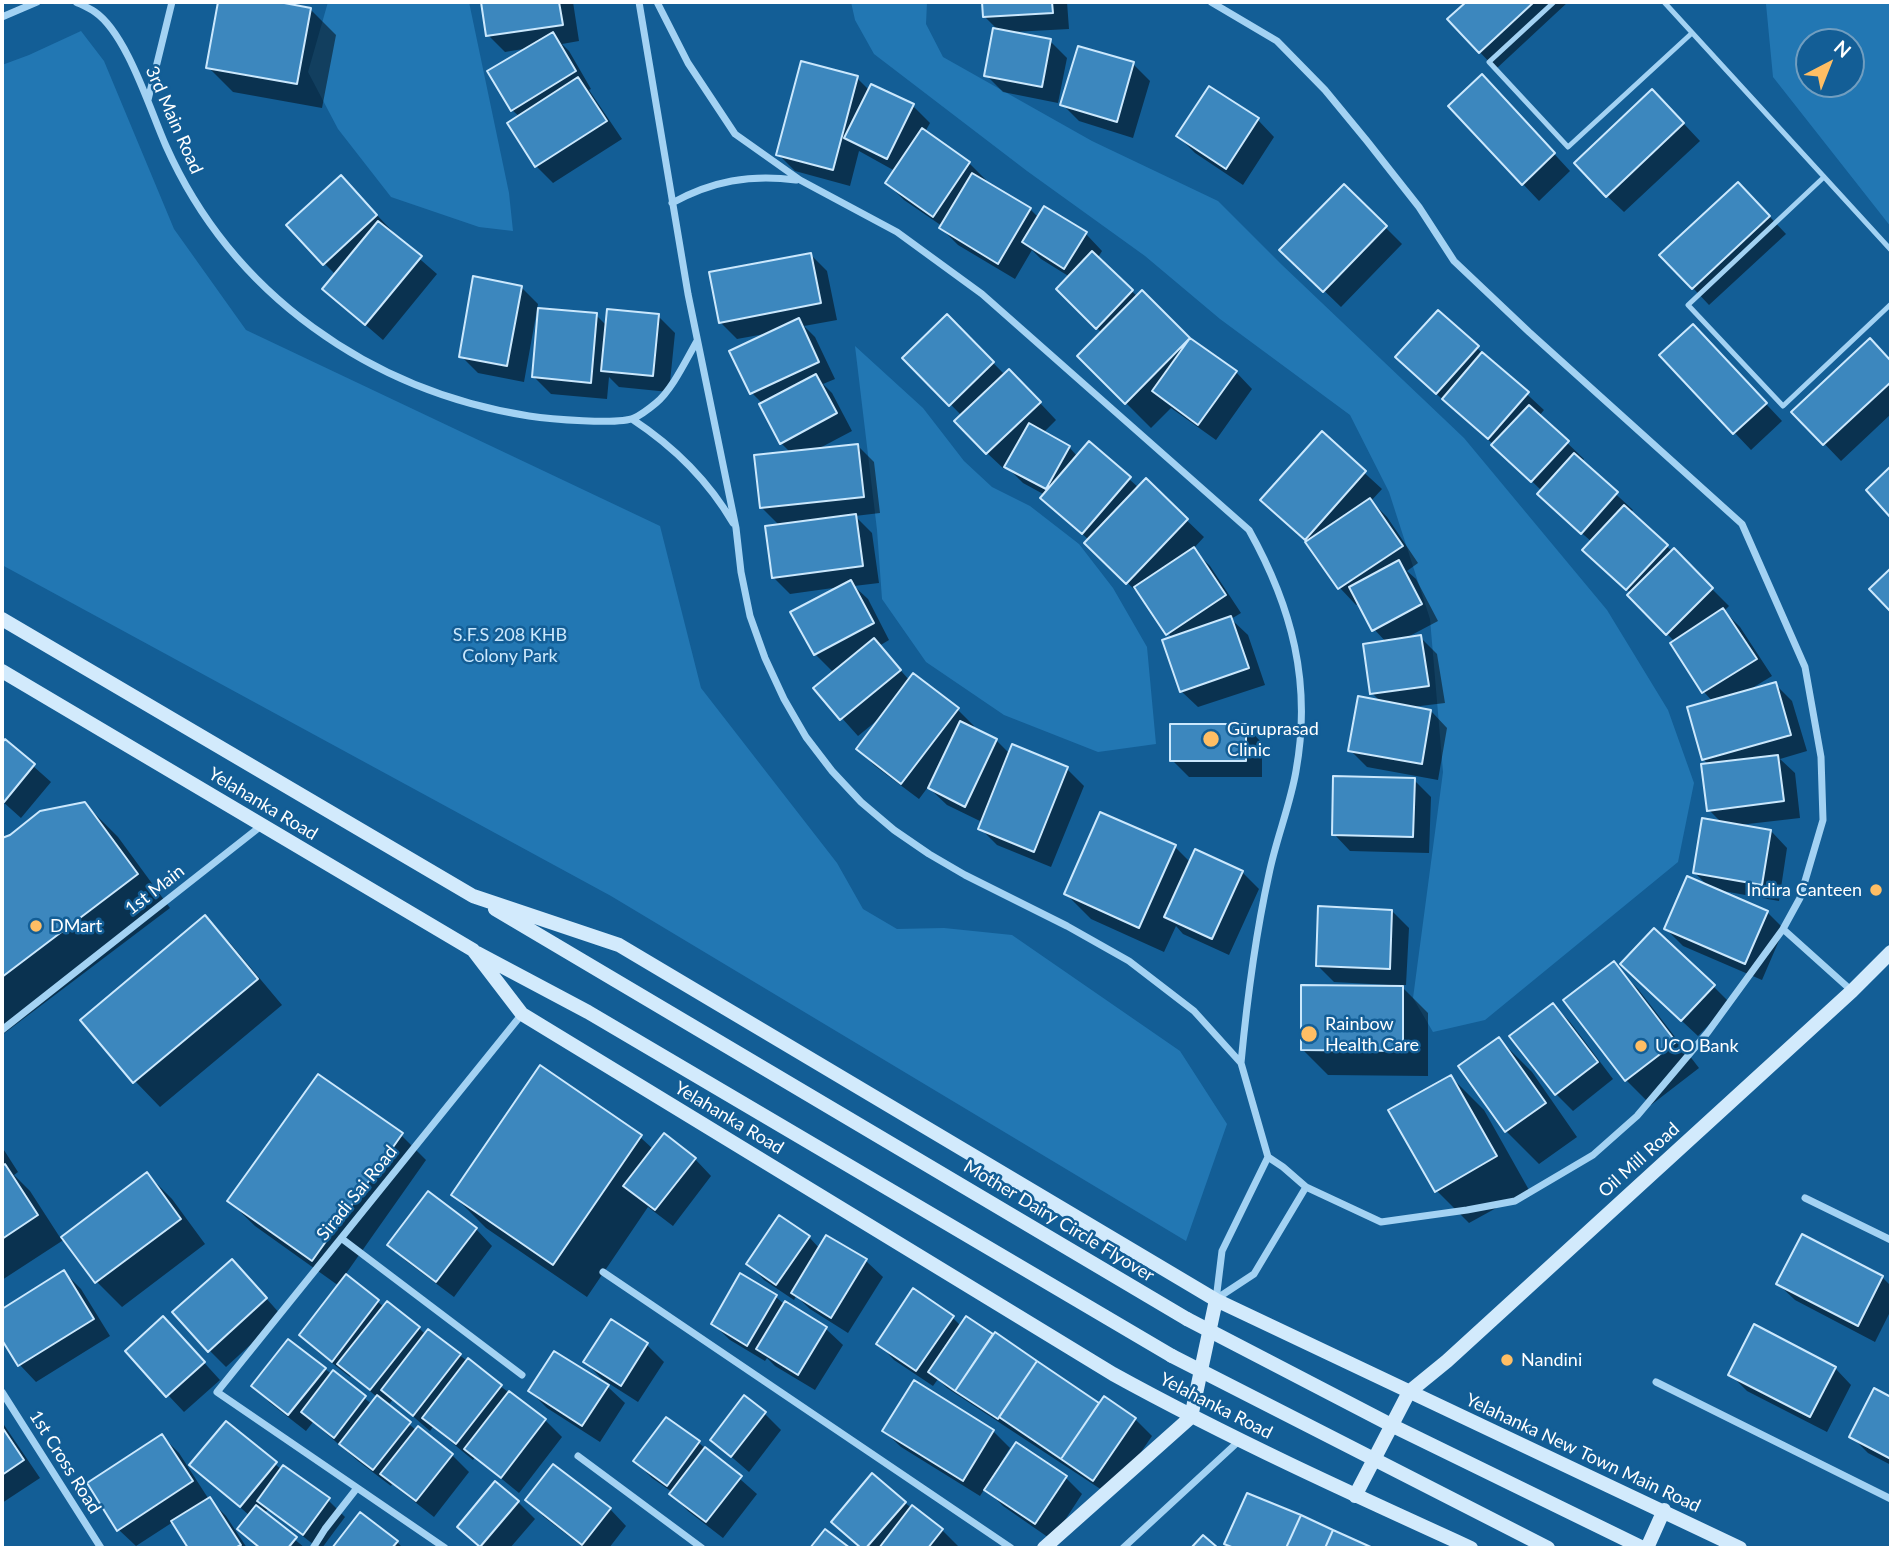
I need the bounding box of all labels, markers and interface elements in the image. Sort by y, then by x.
north arrow [1795,28,1865,98]
text: N [1830,35,1856,62]
street label: 3rd Main Road [141,63,207,177]
park label: S.F.S 208 KHB Colony Park [453,624,567,666]
place label: Guruprasad Clinic [1227,718,1319,760]
marker: Guruprasad Clinic [1201,729,1221,749]
street label: Yelahanka Road [204,763,322,845]
street label: 1st Main [121,860,189,920]
place label: Indira Canteen [1746,879,1862,901]
marker: Indira Canteen [1868,882,1884,898]
place label: DMart [50,915,102,937]
marker: DMart [28,918,44,934]
place label: Rainbow Health Care [1325,1013,1419,1056]
marker: Rainbow Health Care [1299,1024,1319,1044]
place label: UCO Bank [1655,1035,1739,1057]
marker: UCO Bank [1633,1038,1649,1054]
street label: Yelahanka Road [670,1077,788,1159]
street label: Oil Mill Road [1594,1118,1684,1202]
street label: Siradi Sai Road [312,1141,402,1245]
street label: Mother Dairy Circle Flyover [960,1155,1158,1287]
place label: Nandini [1521,1349,1582,1371]
marker: Nandini [1499,1352,1515,1368]
street label: Yelahanka Road [1156,1368,1276,1444]
street label: Yelahanka New Town Main Road [1462,1389,1704,1517]
street label: 1st Cross Road [25,1406,105,1518]

